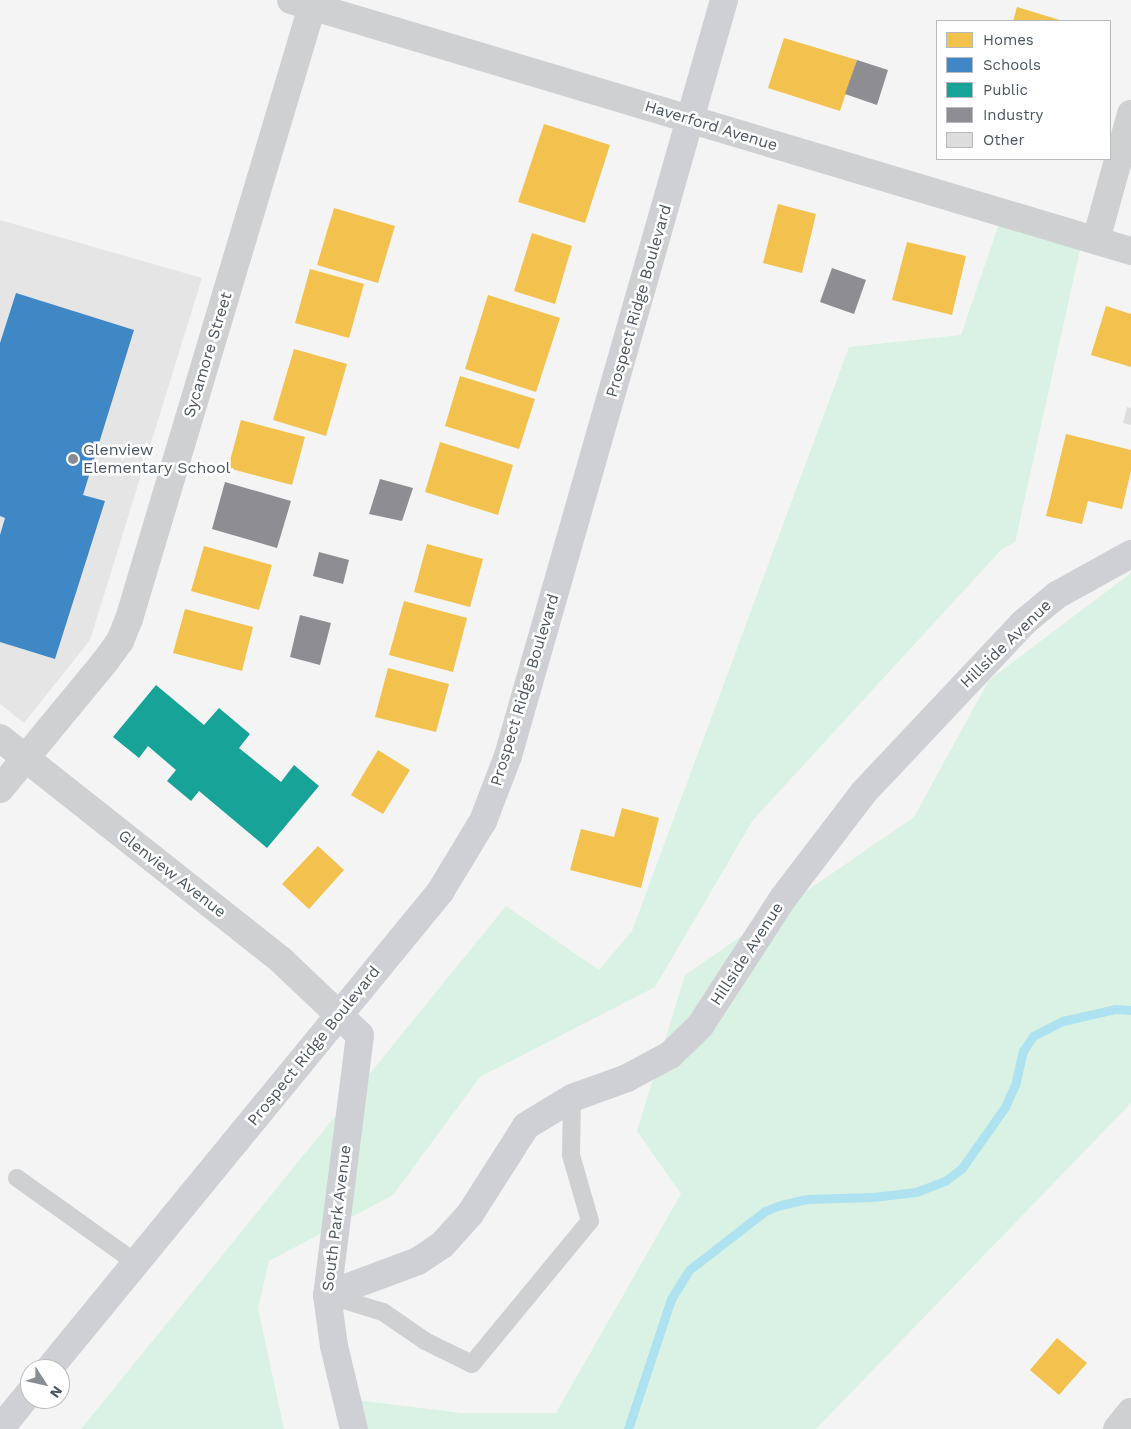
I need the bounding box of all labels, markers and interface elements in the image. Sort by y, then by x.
legend [936,20,1111,160]
text: Homes [983,31,1034,49]
text: Schools [983,56,1041,74]
text: Public [983,81,1028,99]
street label: Haverford Avenue [642,97,780,155]
text: Industry [983,106,1043,124]
text: Other [983,131,1025,149]
street label: Prospect Ridge Boulevard [602,202,676,400]
street label: Sycamore Street [180,290,236,420]
place label: Glenview Elementary School [83,440,231,478]
marker: Glenview Elementary School [67,453,79,465]
street label: Prospect Ridge Boulevard [487,592,563,788]
street label: Hillside Avenue [956,595,1056,693]
street label: Glenview Avenue [114,826,230,922]
street label: Hillside Avenue [706,899,788,1009]
street label: Prospect Ridge Boulevard [244,962,384,1130]
street label: South Park Avenue [318,1143,356,1293]
north arrow [20,1359,70,1409]
text: N [47,1383,66,1401]

